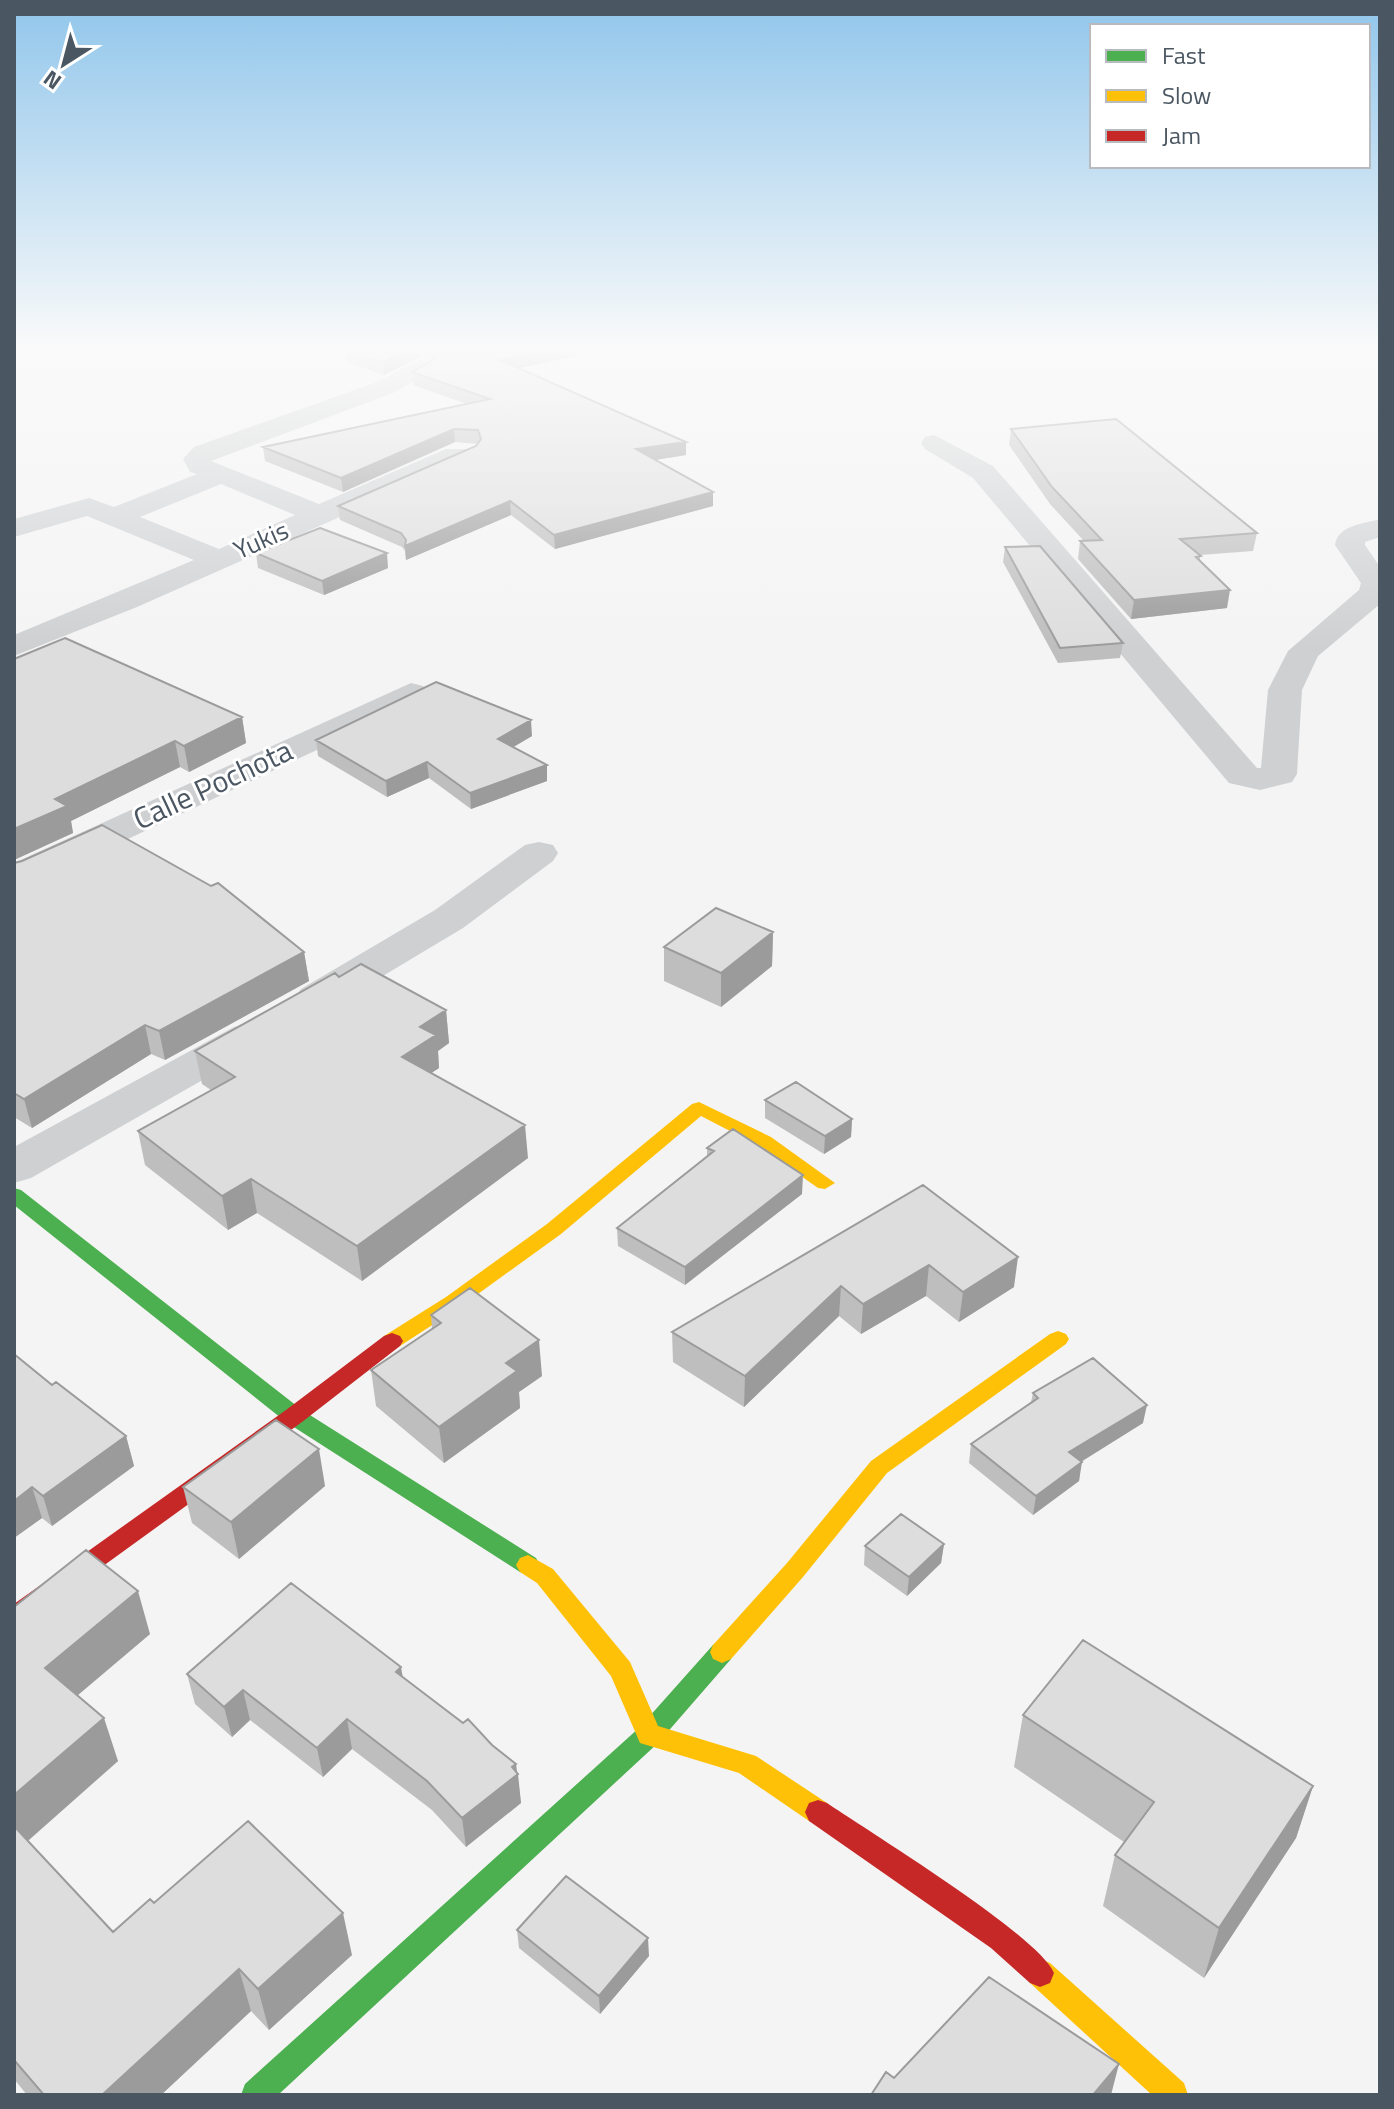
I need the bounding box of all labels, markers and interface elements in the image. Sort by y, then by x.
north arrow [24,24,104,104]
legend [1090,24,1370,168]
text: Fast [1162,37,1206,73]
text: N [36,62,68,98]
text: Slow [1162,77,1211,113]
text: Jam [1162,117,1201,153]
street label: Yukis [227,510,295,569]
street label: Calle Pochota [125,727,300,841]

